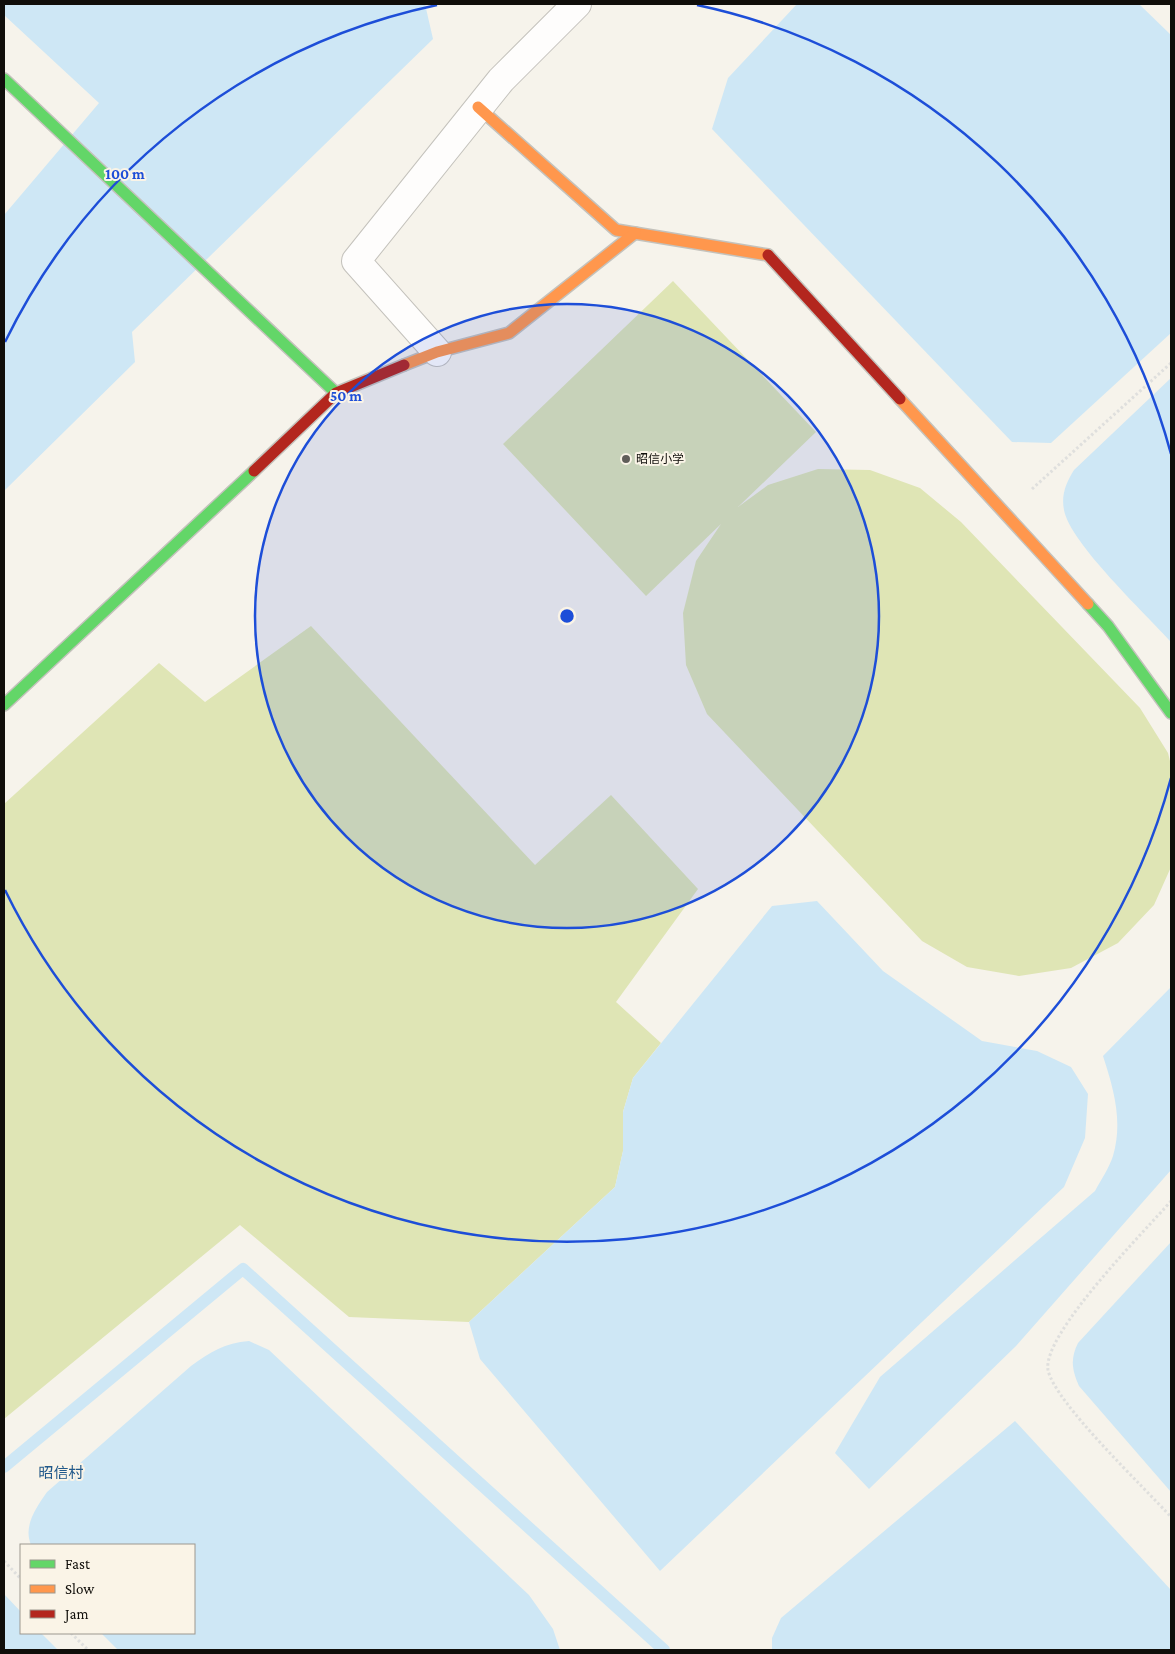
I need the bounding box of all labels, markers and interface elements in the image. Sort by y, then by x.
text: 100 m [105,166,145,182]
text: 50 m [330,388,362,404]
place label: 昭信小学 [636,452,684,466]
marker: 昭信小学 [620,453,632,465]
centre of rings [558,607,576,625]
district label: 昭信村 [38,1464,84,1481]
legend [20,1544,195,1634]
text: Fast [65,1556,91,1572]
text: Slow [65,1581,95,1597]
text: Jam [63,1606,88,1623]

